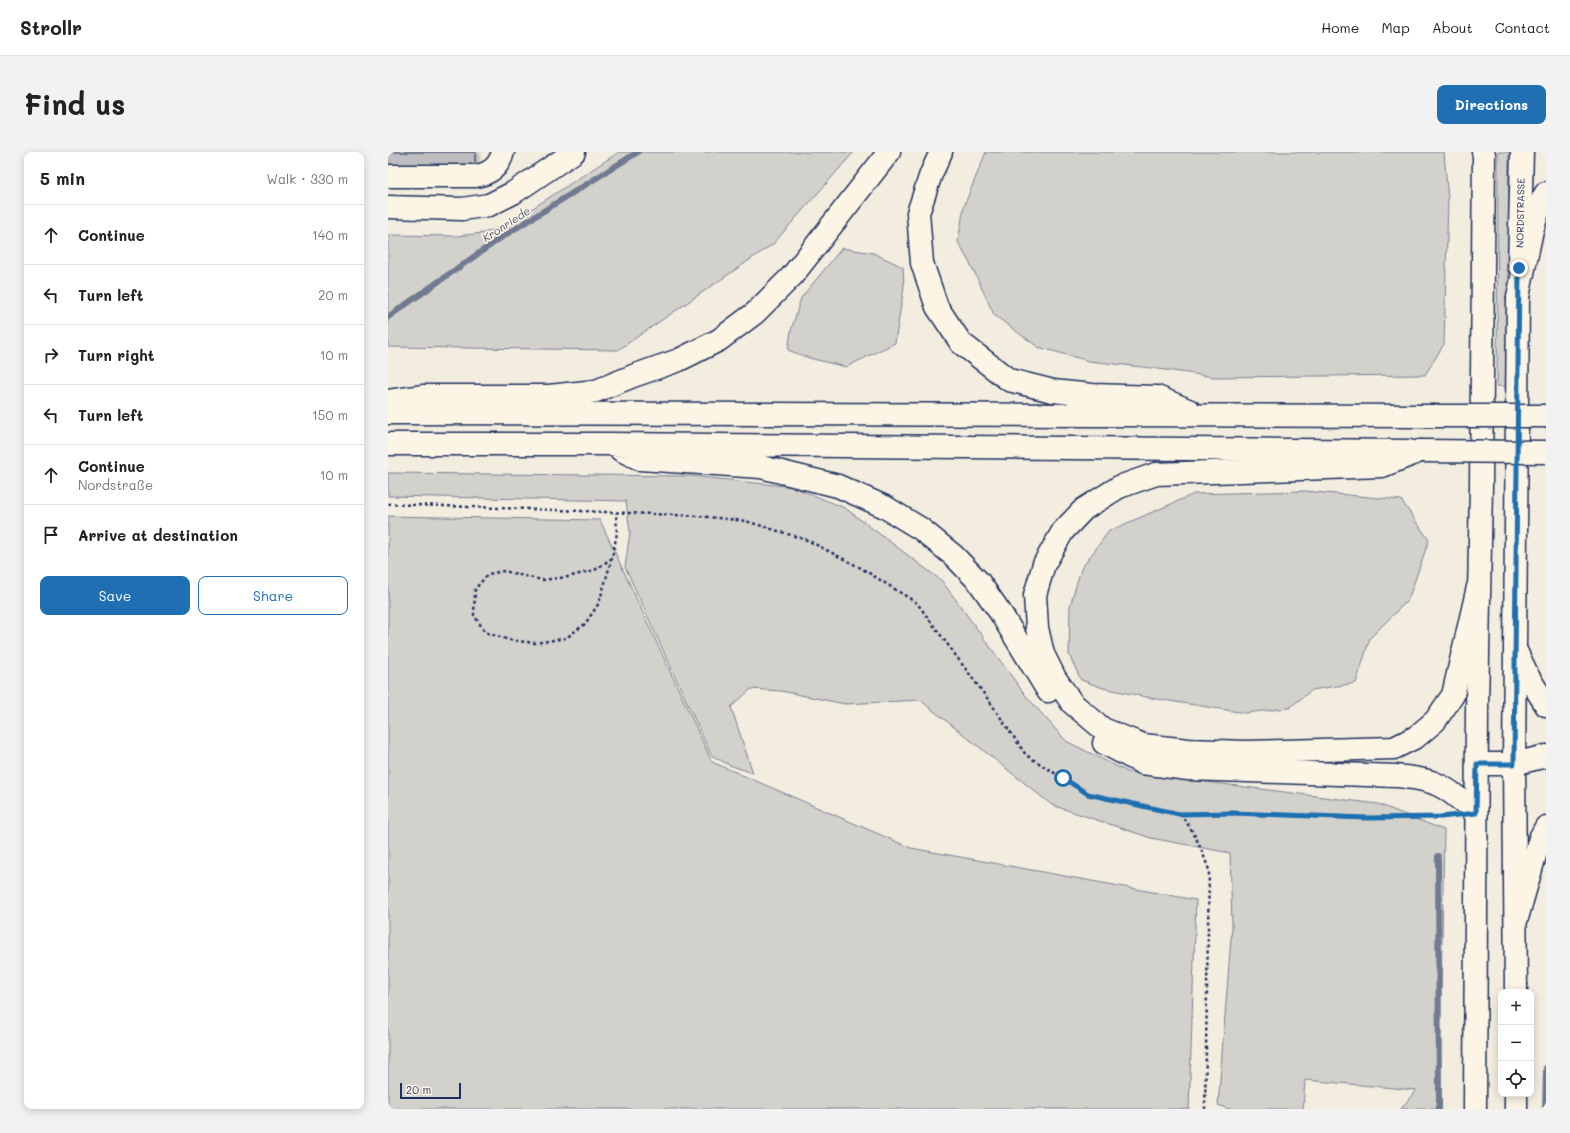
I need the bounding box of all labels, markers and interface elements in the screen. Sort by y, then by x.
text: Strollr [20,15,82,40]
text: Home [1321,18,1359,37]
text: Map [1381,18,1410,37]
text: About [1432,18,1473,37]
text: Contact [1495,18,1550,37]
button: Directions [1437,85,1546,124]
text: Find us [24,86,125,122]
text: 5 min [40,167,85,189]
text: Walk · 330 m [267,170,348,187]
street label: NORDSTRASSE [1512,178,1528,248]
water label: Kronriede [479,203,533,245]
icon: ahead [40,224,62,246]
text: Continue [78,225,145,245]
text: 140 m [312,226,348,243]
route end [1510,259,1528,277]
icon: left [40,284,62,306]
text: Turn left [78,285,143,305]
text: 20 m [318,286,348,303]
icon: right [40,344,62,366]
text: Turn right [78,345,155,365]
text: 10 m [320,346,348,363]
icon: left [40,404,62,426]
text: Turn left [78,405,143,425]
text: 150 m [312,406,348,423]
text: Continue [78,456,145,476]
icon: ahead [40,464,62,486]
text: 10 m [320,466,348,483]
text: Nordstraße [78,476,153,493]
icon: arrive [40,524,62,546]
text: Arrive at destination [78,525,238,545]
button: Save [40,576,190,615]
button: Share [198,576,348,615]
route start [1054,769,1072,787]
map controls [1498,989,1534,1097]
button: + [1498,989,1534,1025]
button: − [1498,1025,1534,1061]
button: locate [1498,1061,1534,1097]
scale bar [400,1081,461,1100]
text: 20 m [406,1082,431,1097]

